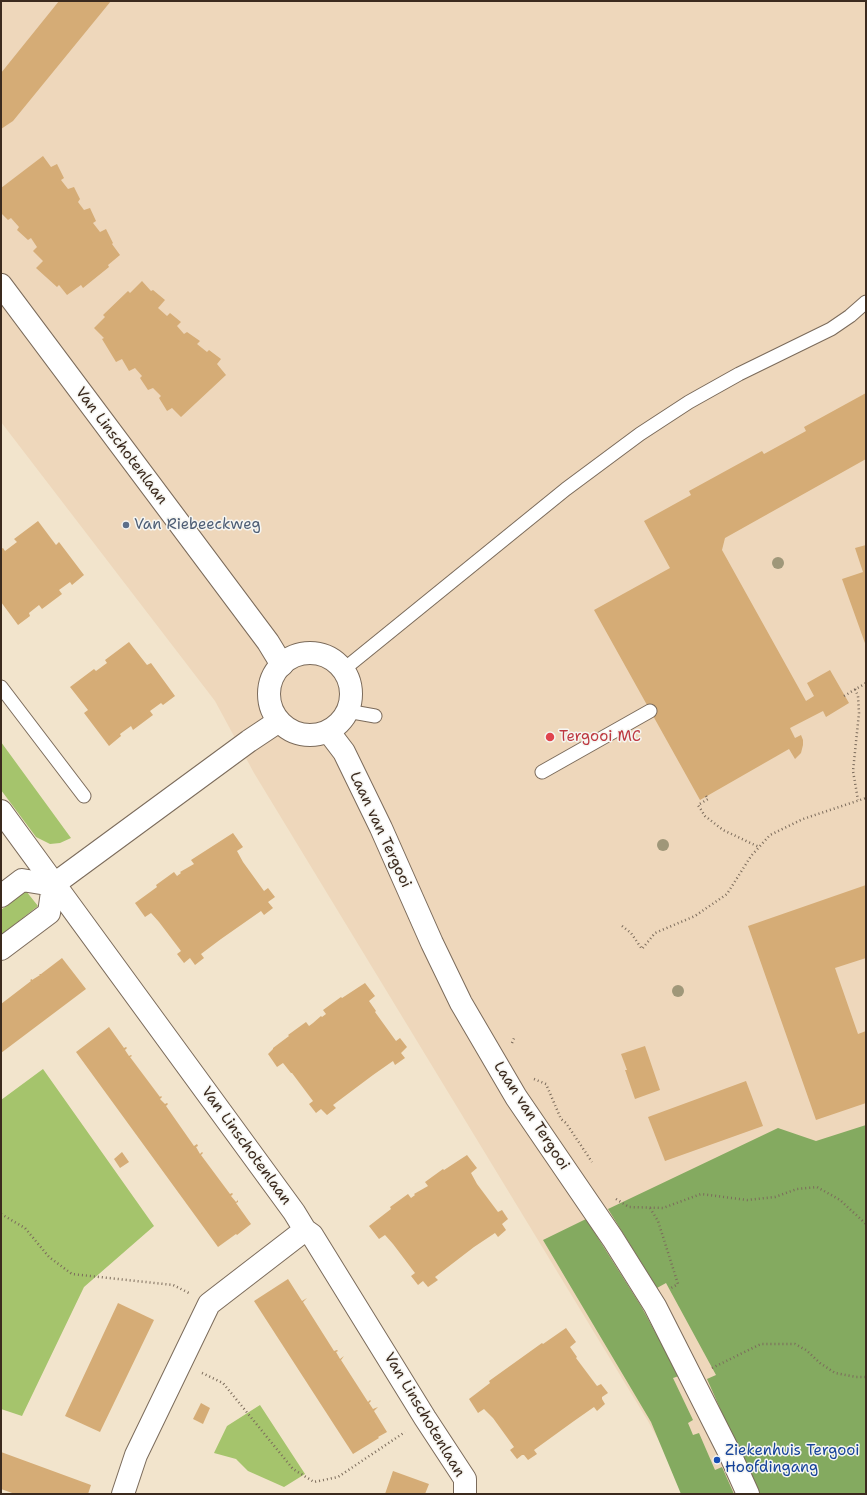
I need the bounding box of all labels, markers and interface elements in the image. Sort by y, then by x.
street label: Van Linschotenlaan [71,384,171,508]
place label: Van Riebeeckweg [134,516,261,534]
marker: Van Riebeeckweg [121,520,131,530]
place label: Tergooi MC [559,728,641,746]
marker: Tergooi MC [544,731,556,743]
street label: Laan van Tergooi [345,769,415,891]
street label: Laan van Tergooi [489,1058,573,1174]
street label: Van Linschotenlaan [197,1083,295,1209]
street label: Van Linschotenlaan [380,1350,468,1480]
place label: Ziekenhuis Tergooi Hoofdingang [725,1442,860,1477]
marker: Ziekenhuis Tergooi Hoofdingang [712,1455,722,1465]

